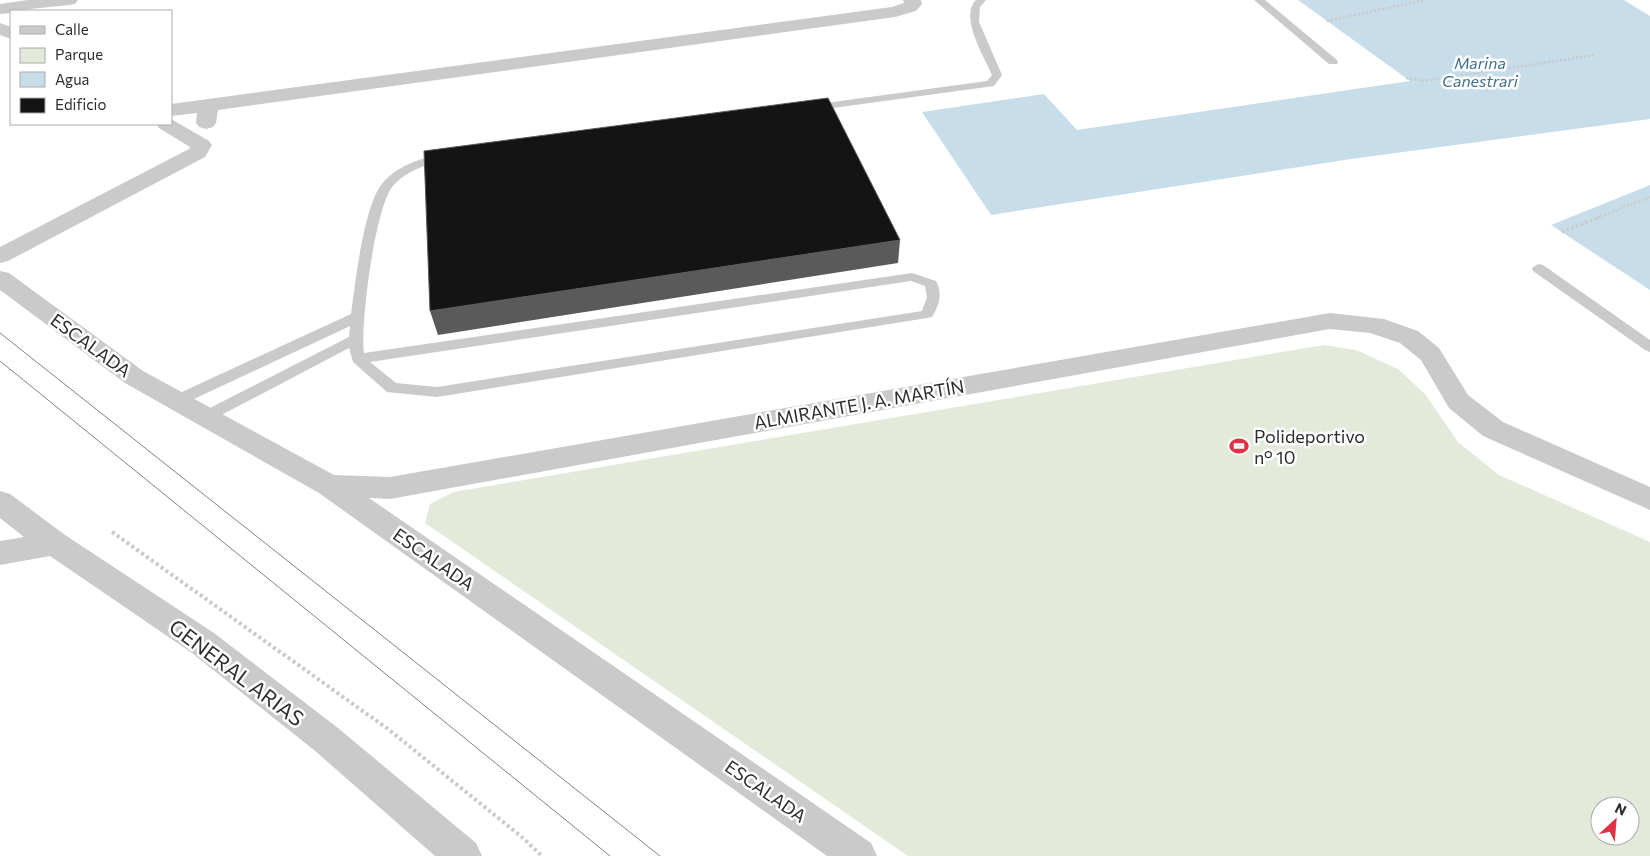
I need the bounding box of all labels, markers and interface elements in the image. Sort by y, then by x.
legend [10,10,172,125]
text: Calle [55,20,89,38]
text: Parque [55,45,103,63]
water label: Marina Canestrari [1442,53,1519,90]
text: Agua [55,70,89,88]
text: Edificio [55,95,106,113]
street label: ESCALADA [47,309,135,381]
street label: ALMIRANTE J. A. MARTÍN [752,375,966,433]
place label: Polideportivo n° 10 [1254,425,1365,468]
sports icon: Polideportivo n° 10 [1228,435,1250,457]
street label: ESCALADA [389,523,479,595]
street label: GENERAL ARIAS [165,613,309,731]
street label: ESCALADA [721,755,811,827]
north arrow [1590,796,1640,846]
text: N [1612,799,1629,819]

